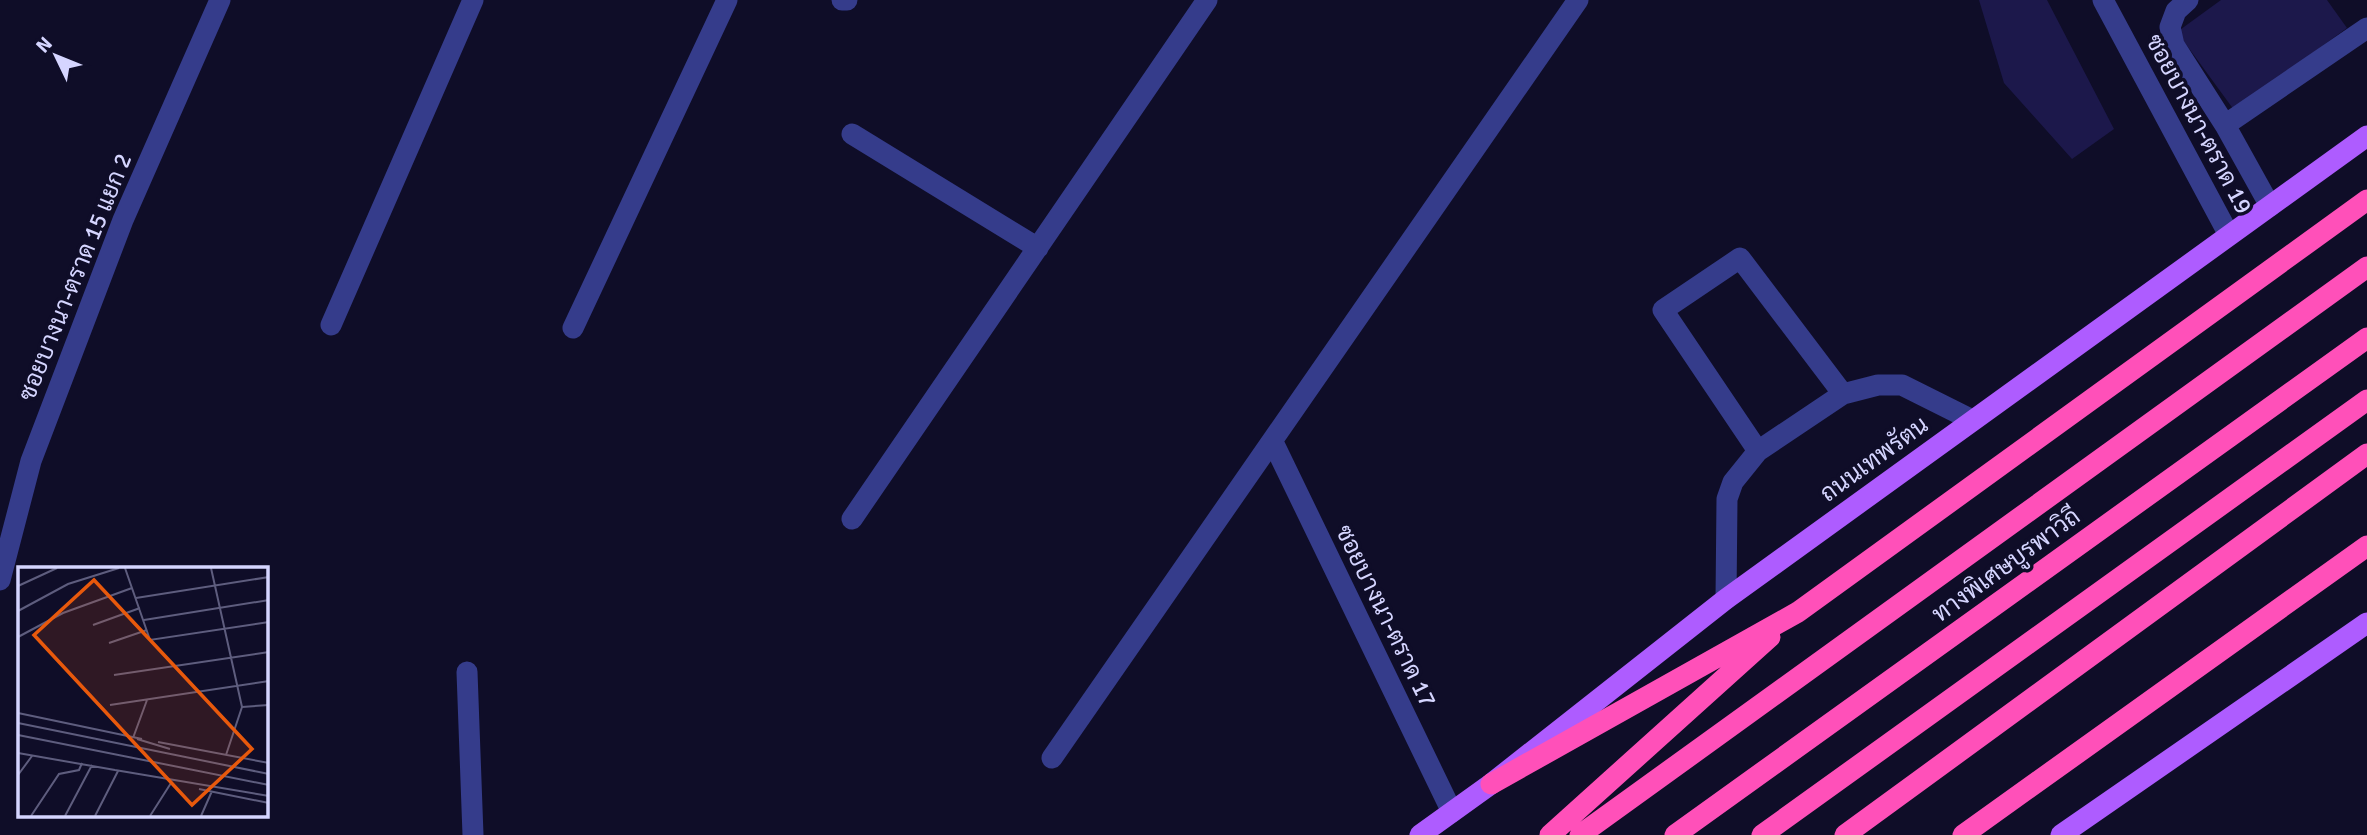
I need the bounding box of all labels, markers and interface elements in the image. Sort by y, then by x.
north arrow [21,21,91,91]
street label: ซอยบางนา-ตราด 19 [2139,29,2259,219]
text: N [31,32,58,58]
street label: ซอยบางนา-ตราด 15 แยก 2 [12,149,138,405]
street label: ถนนเทพรัตน [1814,410,1934,508]
street label: ทางพิเศษบูรพาวิถี [1926,501,2087,630]
street label: ซอยบางนา-ตราด 17 [1329,520,1443,712]
inset map [18,567,268,818]

